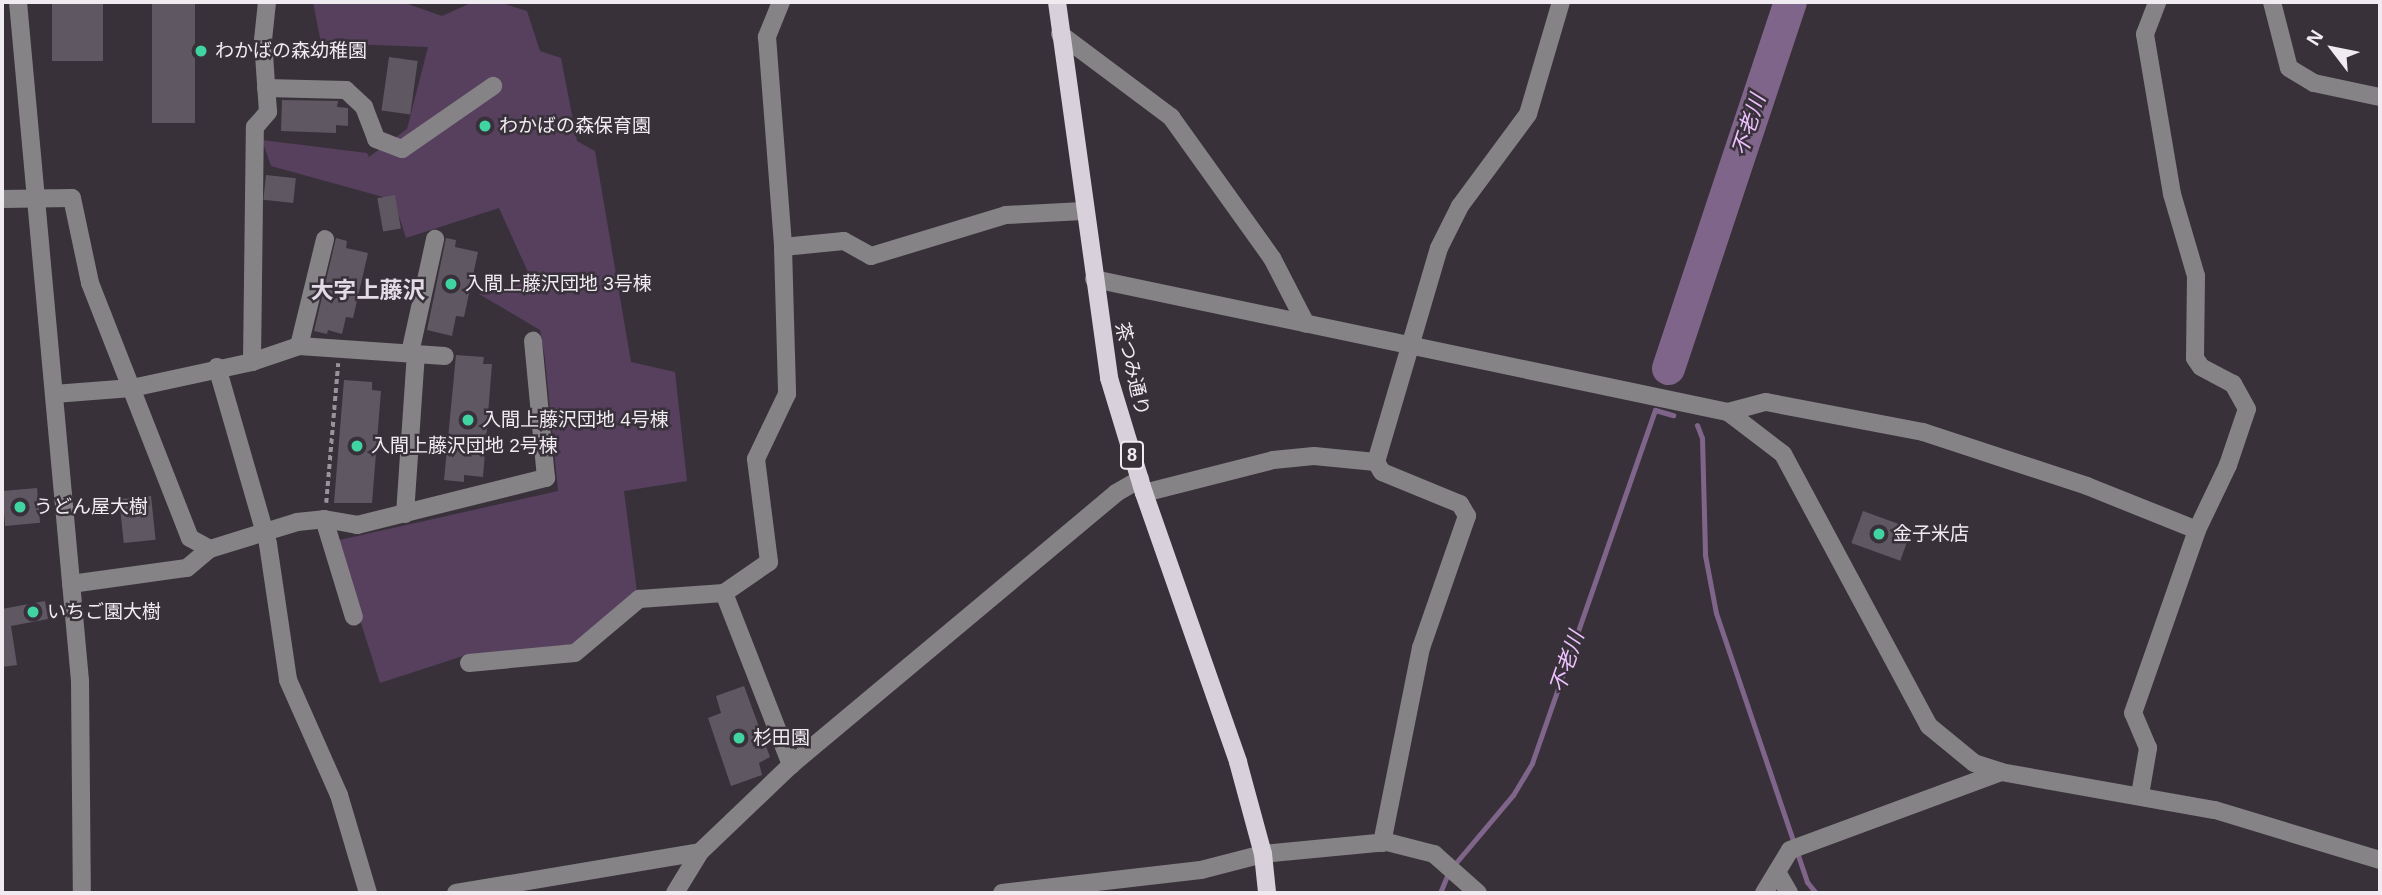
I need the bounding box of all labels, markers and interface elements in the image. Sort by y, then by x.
north arrow [2298,14,2368,84]
text: N [2302,26,2327,49]
place label: わかばの森幼稚園 [215,40,367,62]
marker: わかばの森幼稚園 [193,43,209,59]
water label: 不老川 [1727,91,1771,159]
place label: わかばの森保育園 [499,115,651,137]
marker: わかばの森保育園 [477,118,493,134]
place label: 入間上藤沢団地 3号棟 [465,273,652,295]
district label: 大字上藤沢 [311,276,425,304]
marker: 入間上藤沢団地 3号棟 [443,276,459,292]
street label: 茶つみ通り [1110,320,1154,418]
place label: 入間上藤沢団地 4号棟 [482,409,669,431]
marker: 入間上藤沢団地 4号棟 [460,412,476,428]
place label: 入間上藤沢団地 2号棟 [371,435,558,457]
marker: 入間上藤沢団地 2号棟 [349,438,365,454]
road number: 8 [1120,440,1144,470]
place label: うどん屋大樹 [34,496,148,518]
marker: うどん屋大樹 [12,499,28,515]
place label: 金子米店 [1893,523,1969,545]
marker: 金子米店 [1871,526,1887,542]
place label: いちご園大樹 [47,601,161,623]
marker: いちご園大樹 [25,604,41,620]
water label: 不老川 [1545,628,1589,696]
place label: 杉田園 [753,727,810,749]
marker: 杉田園 [731,730,747,746]

